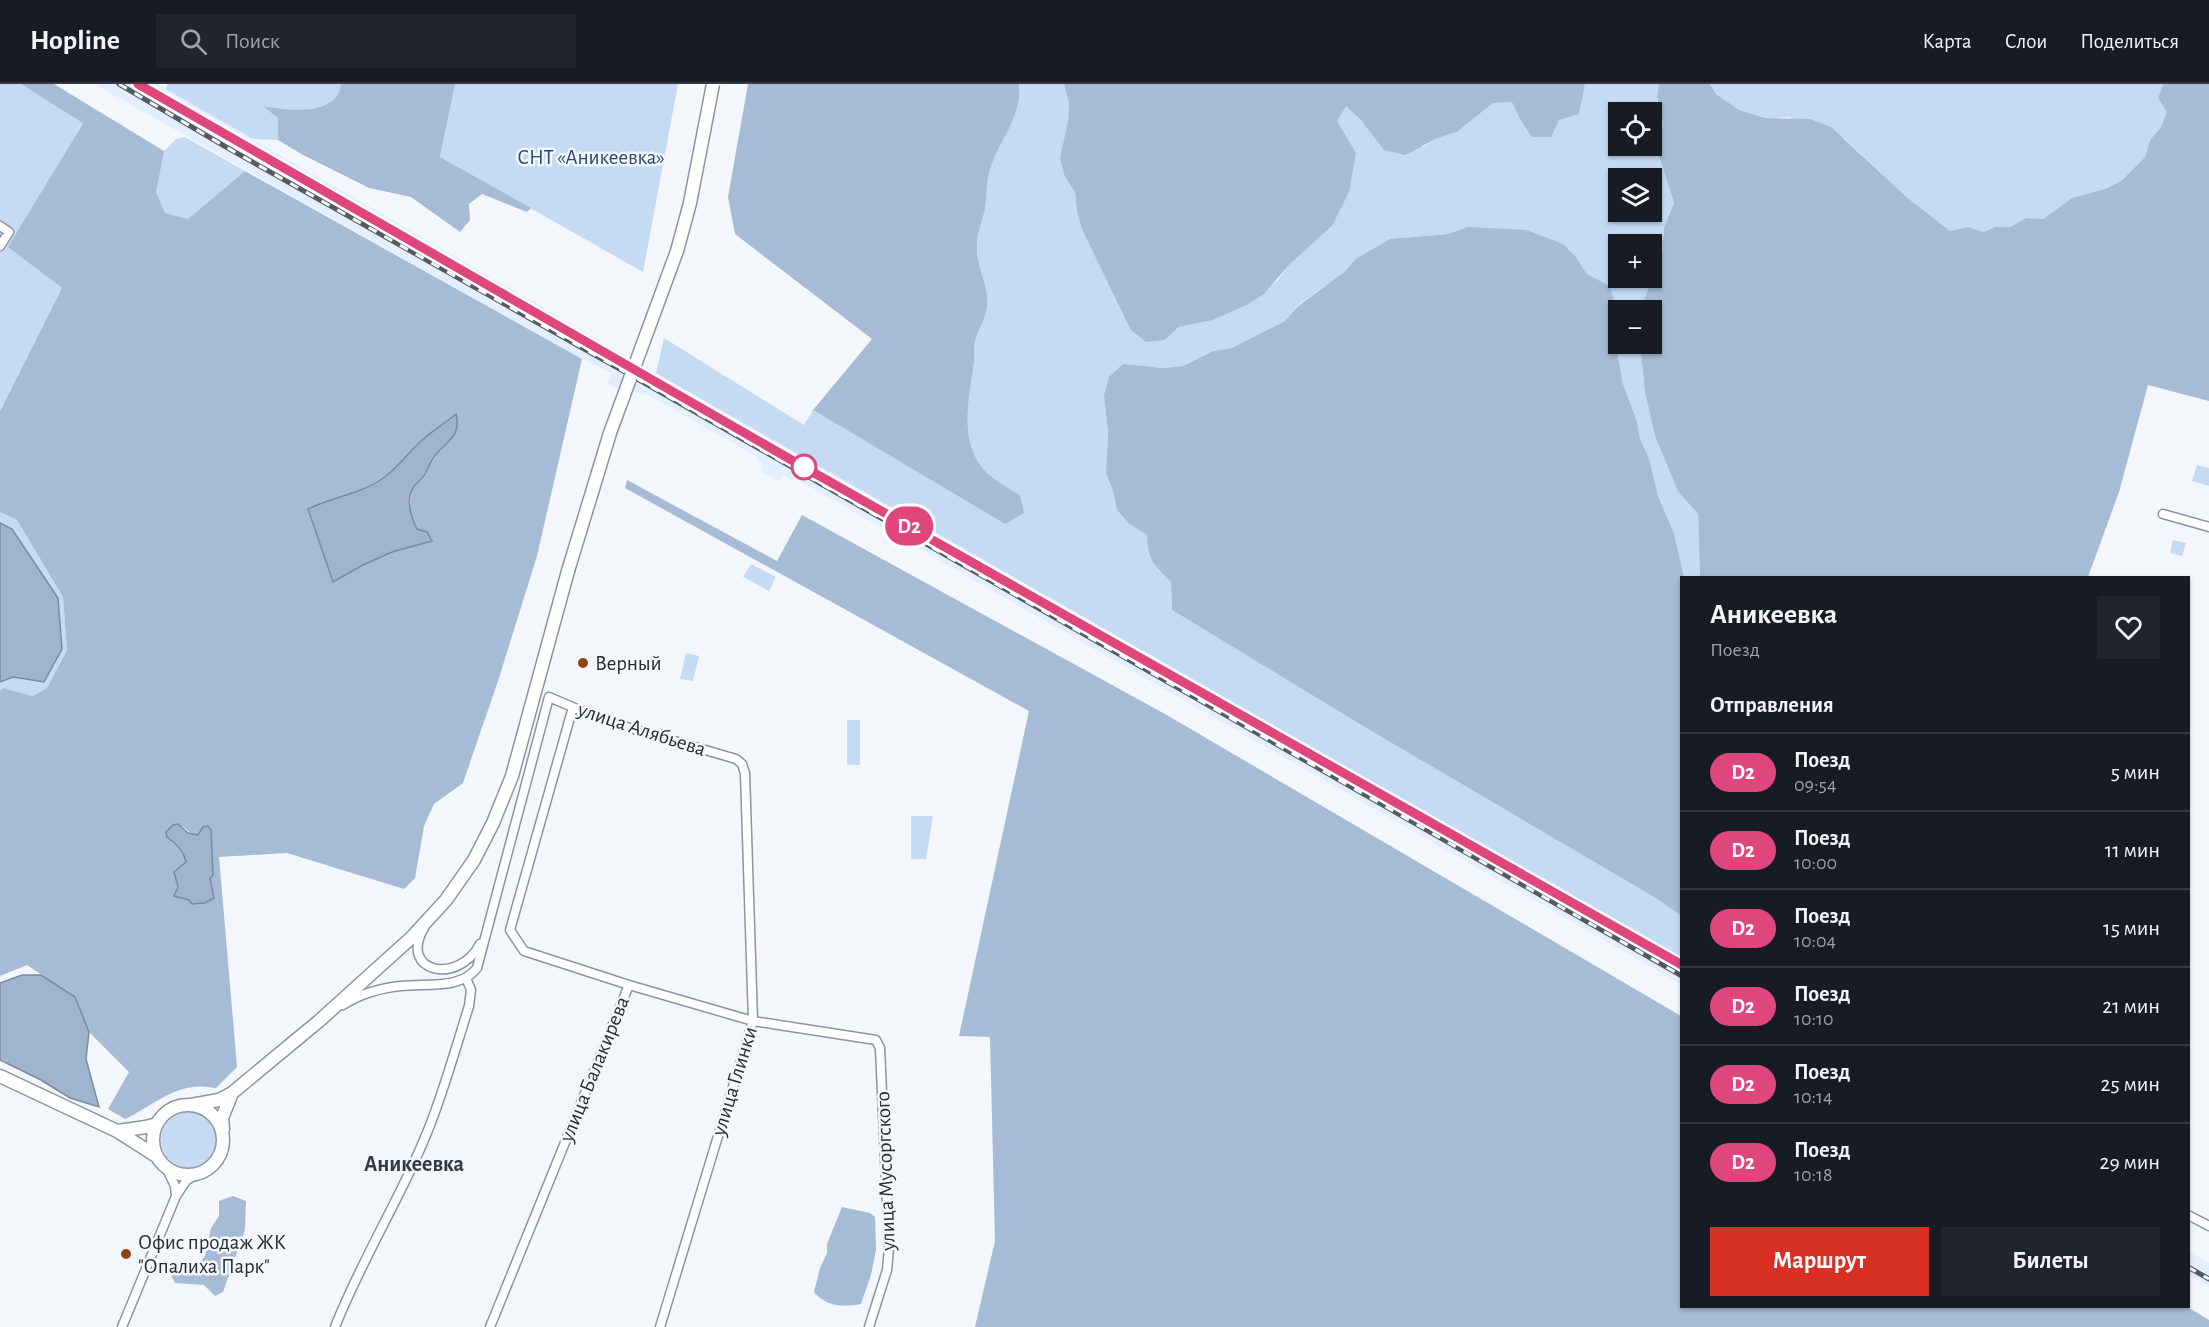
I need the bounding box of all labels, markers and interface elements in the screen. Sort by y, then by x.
search box [156,14,576,68]
icon: search [177,25,210,58]
text: Hopline [30,27,120,55]
text: Поиск [225,30,280,52]
text: Карта [1922,31,1972,52]
text: Слои [2005,31,2047,52]
text: Поделиться [2080,31,2179,52]
map controls [1608,102,1662,354]
button: locate [1608,102,1662,156]
park label: СНТ «Аникеевка» [517,147,665,168]
button: layers [1608,168,1662,222]
button: + [1608,234,1662,288]
button: − [1608,300,1662,354]
unlabelled marker [791,454,817,480]
line badge: D2 [882,506,936,546]
text: D2 [897,516,921,537]
button: heart [2097,596,2160,659]
text: Аникеевка [1710,601,1837,629]
text: Поезд [1710,640,1760,660]
place label: Верный [595,653,662,674]
marker: Верный [576,656,590,670]
text: Отправления [1710,694,1834,716]
street label: улица Алябьева [574,699,709,760]
text: Поезд [1794,749,1850,771]
text: 5 мин [2111,761,2160,783]
text: D2 [1731,762,1755,783]
text: 09:54 [1794,775,1837,795]
text: Поезд [1794,827,1850,849]
text: 11 мин [2105,839,2160,861]
text: D2 [1731,840,1755,861]
text: 10:00 [1794,853,1837,873]
text: Поезд [1794,905,1850,927]
text: 15 мин [2103,917,2160,939]
text: D2 [1731,918,1755,939]
text: 10:04 [1794,931,1836,951]
text: Поезд [1794,983,1850,1005]
street label: улица Балакирева [555,993,633,1146]
text: 21 мин [2102,995,2160,1017]
text: D2 [1731,996,1755,1017]
text: 10:10 [1794,1009,1833,1029]
street label: улица Глинки [708,1024,761,1139]
text: Поезд [1794,1061,1850,1083]
text: 25 мин [2101,1073,2160,1095]
text: D2 [1731,1074,1755,1095]
text: 10:14 [1794,1087,1833,1107]
street label: улица Мусоргского [872,1091,899,1252]
text: Поезд [1794,1139,1850,1161]
text: 29 мин [2099,1151,2160,1173]
text: D2 [1731,1152,1755,1173]
district label: Аникеевка [364,1153,464,1175]
text: 10:18 [1794,1165,1832,1185]
button: Маршрут [1710,1227,1929,1296]
button: Билеты [1941,1227,2160,1296]
place label: Офис продаж ЖК "Опалиха Парк" [138,1232,286,1277]
marker: Офис продаж ЖК "Опалиха Парк" [119,1247,133,1261]

